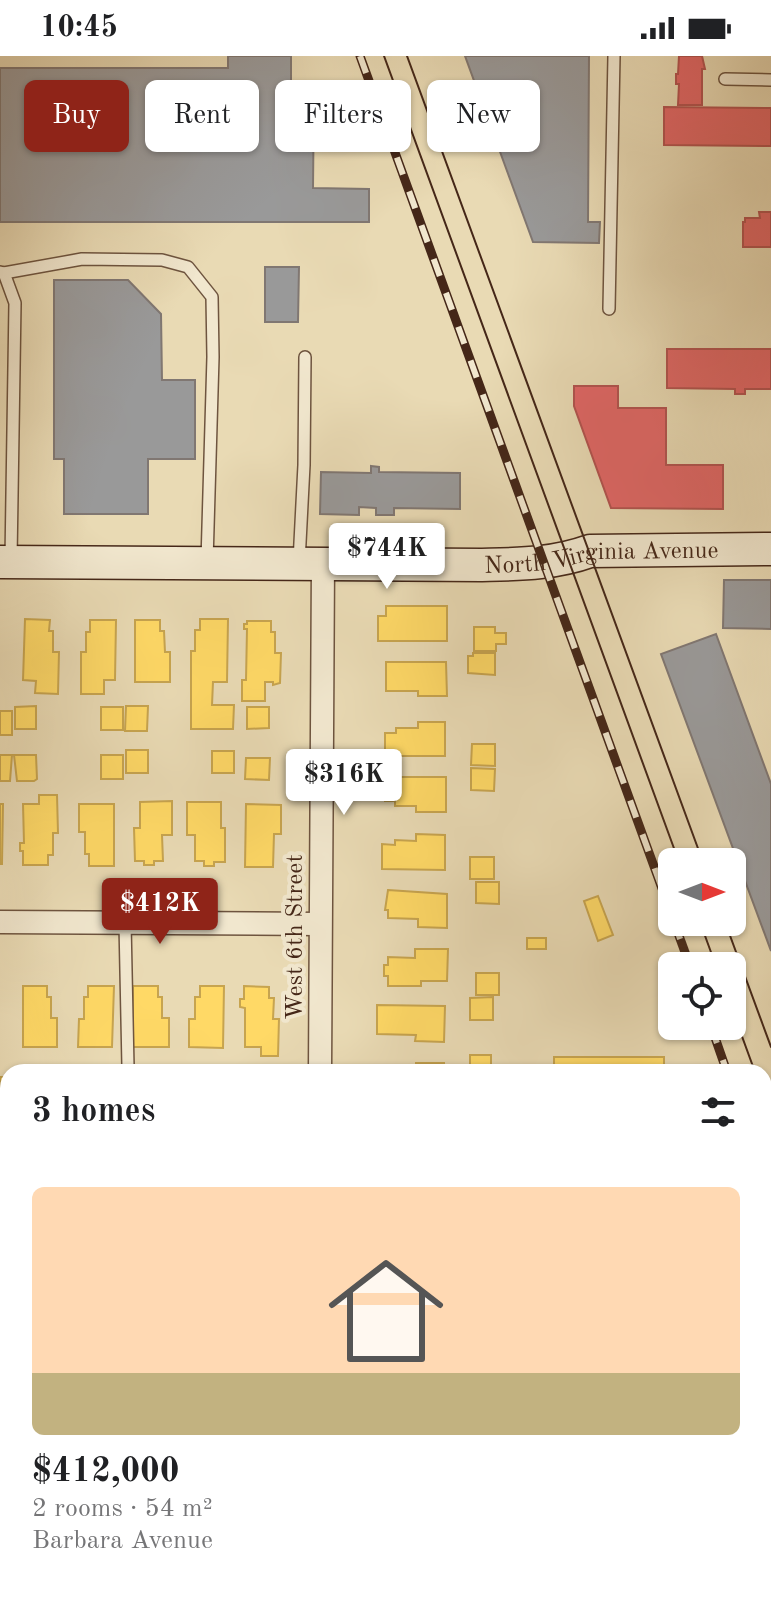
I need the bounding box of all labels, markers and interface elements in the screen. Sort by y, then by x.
text: 10:45 [40,13,118,43]
chip: Buy [24,80,129,152]
chip: Rent [145,80,259,152]
chip: Filters [275,80,411,152]
chip: New [427,80,540,152]
pin: $744K [331,523,443,591]
text: $744K [347,536,427,562]
street label: North Virginia Avenue [484,540,719,579]
pin: $316K [288,749,400,817]
text: $316K [304,762,384,788]
north arrow [658,848,746,936]
map controls [658,848,746,1040]
street label: West 6th Street [284,854,308,1020]
pin: $412K [104,878,216,946]
text: $412K [120,891,200,917]
button: locate [658,952,746,1040]
icon: filters [696,1090,740,1134]
text: 3 homes [32,1095,155,1129]
icon: home [314,1239,458,1383]
text: $412,000 [32,1455,180,1489]
text: 2 rooms · 54 m² [32,1496,213,1522]
text: Barbara Avenue [32,1528,213,1554]

